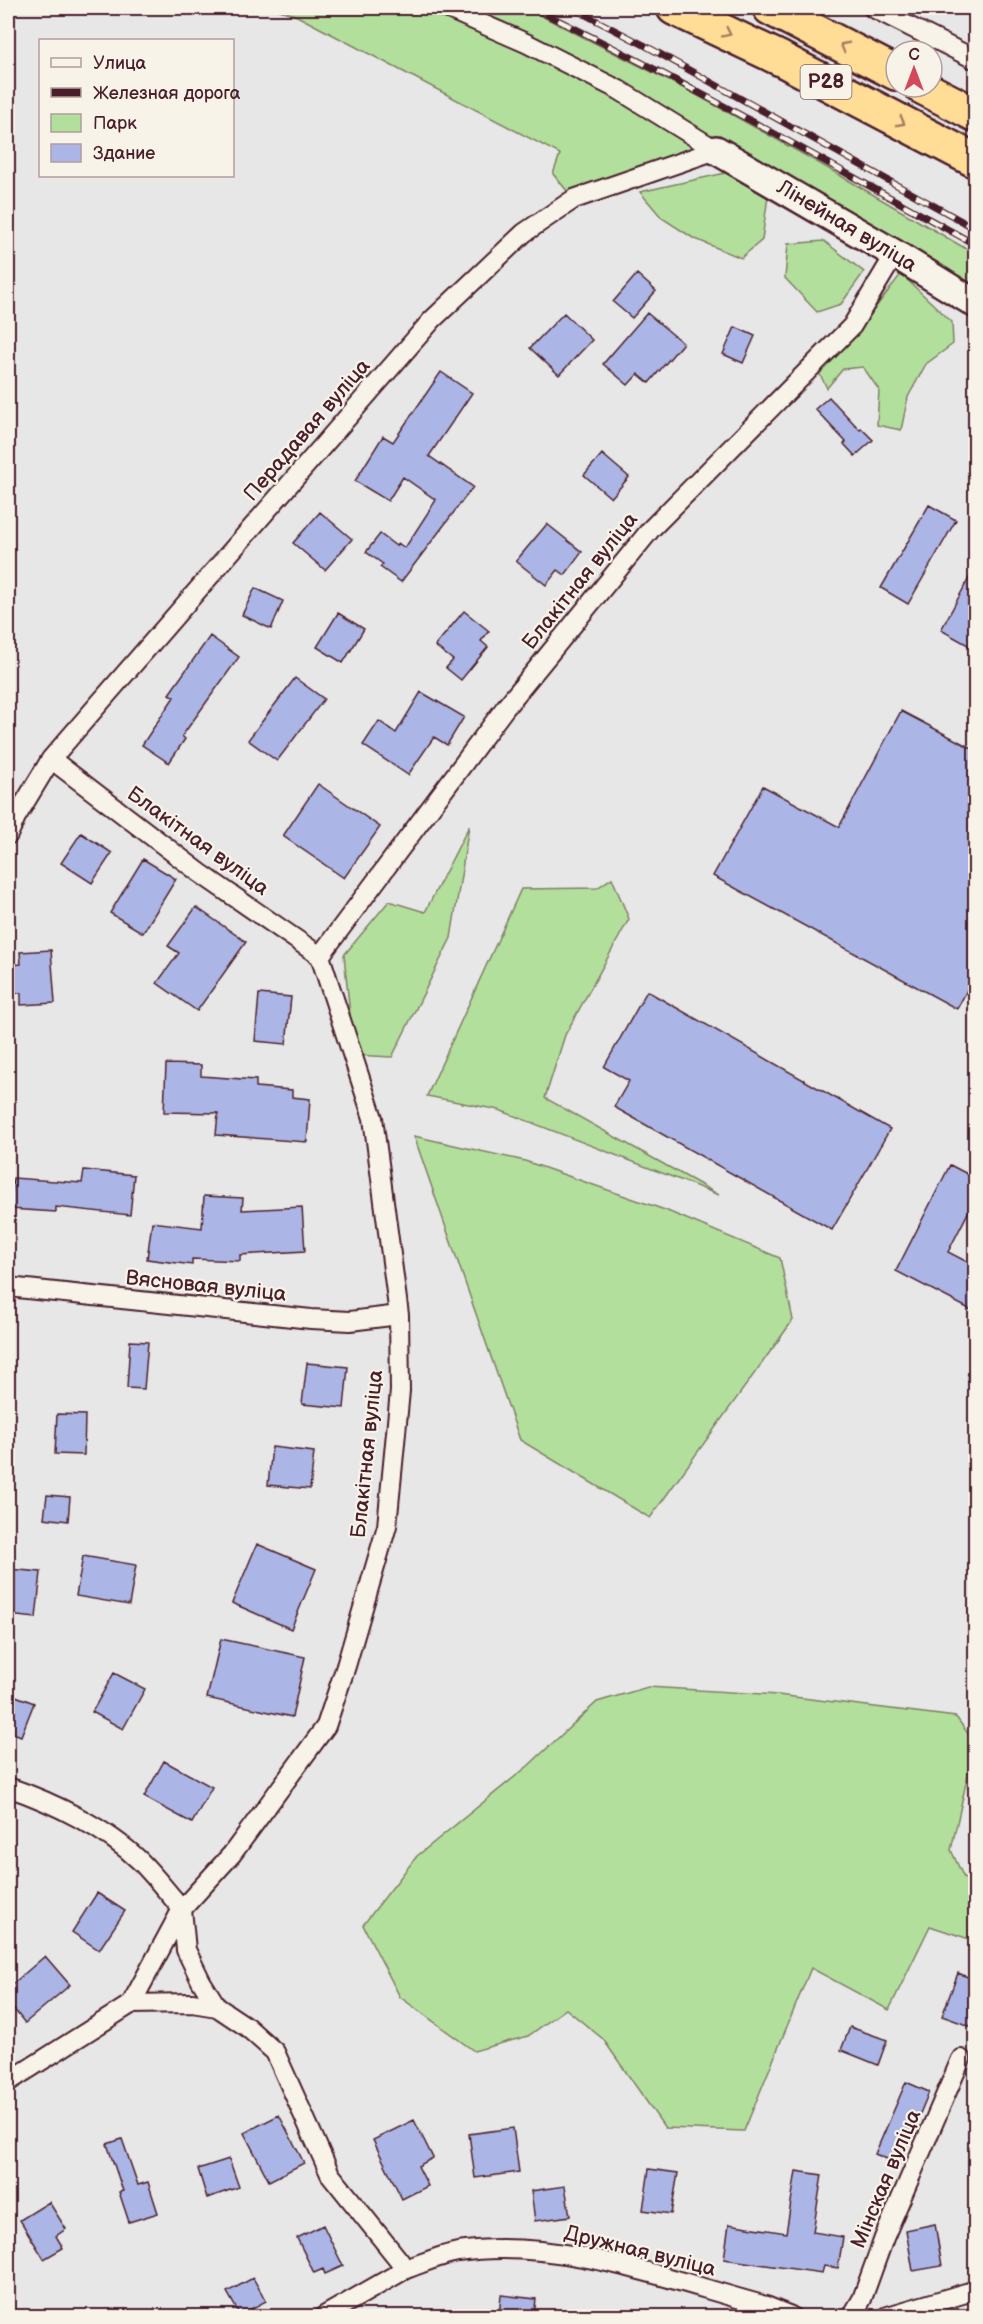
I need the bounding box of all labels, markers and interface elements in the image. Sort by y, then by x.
one-way arrow [720,26,731,37]
legend [39,39,234,177]
north arrow [884,39,944,99]
one-way arrow [840,42,850,53]
text: С [908,46,920,65]
text: Улица [93,53,147,74]
road number: Р28 [800,65,852,99]
text: Железная дорога [93,83,241,104]
text: Парк [93,113,137,134]
one-way arrow [894,114,905,126]
text: Здание [93,143,155,164]
street label: Лінейная вуліца [772,174,922,278]
street label: Перадавая вуліца [238,353,376,506]
street label: Блакітная вуліца [517,507,643,655]
street label: Блакітная вуліца [122,781,274,901]
street label: Вясновая вуліца [124,1265,288,1307]
street label: Блакітная вуліца [346,1368,388,1539]
street label: Мінская вуліца [846,2105,927,2252]
street label: Дружная вуліца [562,2220,719,2282]

